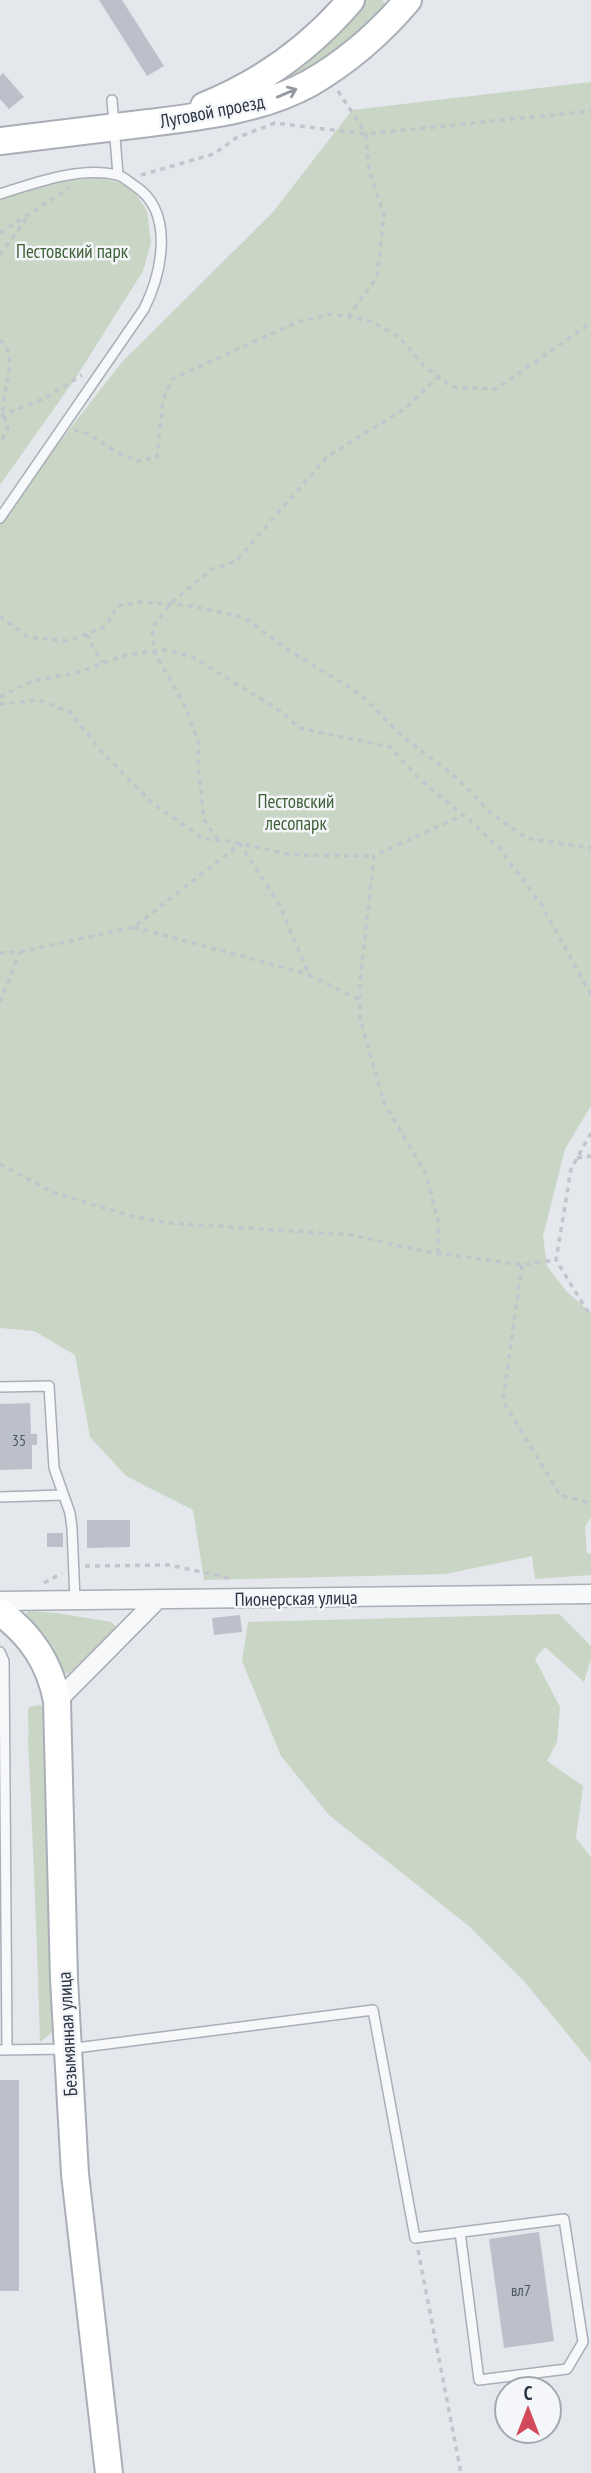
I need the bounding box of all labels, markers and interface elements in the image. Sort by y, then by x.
one-way arrow [276,86,297,99]
street label: Луговой проезд [157,89,267,133]
park label: Пестовский парк [16,239,129,263]
park label: Пестовский лесопарк [258,789,334,835]
house number: 35 [12,1430,26,1450]
street label: Пионерская улица [234,1585,358,1611]
street label: Безымянная улица [52,1971,82,2097]
house number: вл7 [511,2280,531,2300]
north arrow [493,2375,563,2445]
text: С [524,2381,533,2405]

